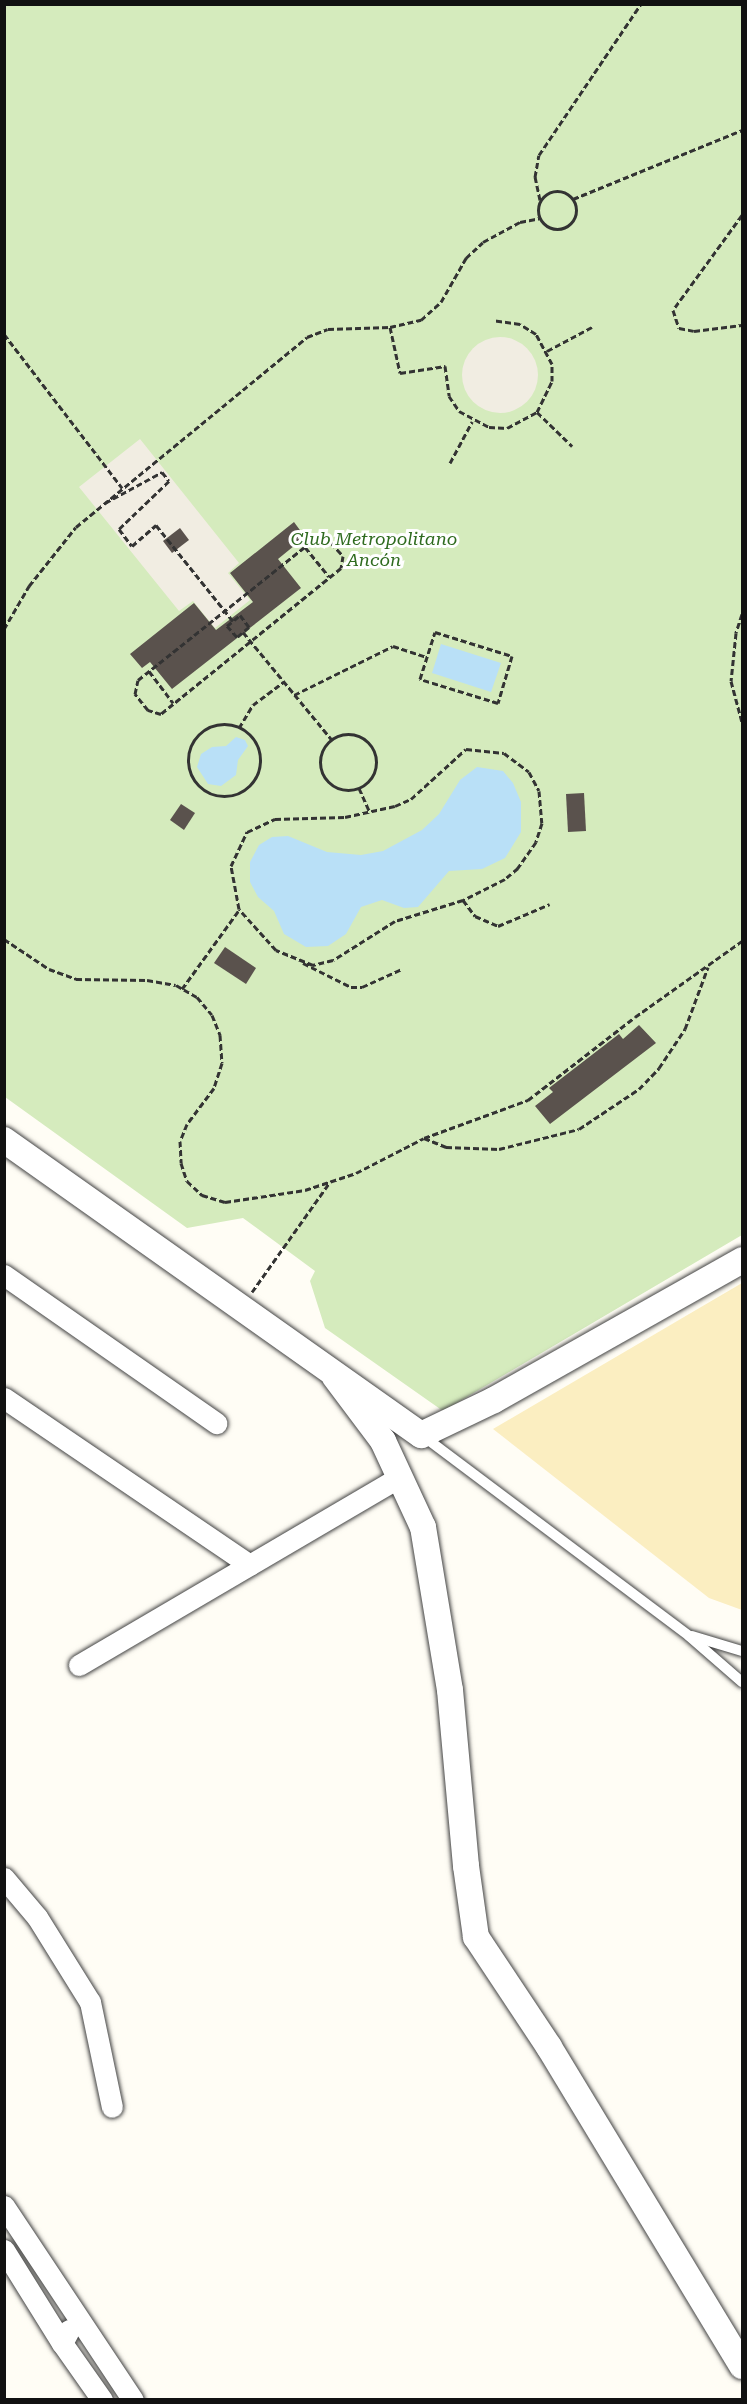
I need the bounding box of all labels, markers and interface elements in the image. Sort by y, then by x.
park label: Club Metropolitano Ancón [291,529,457,572]

